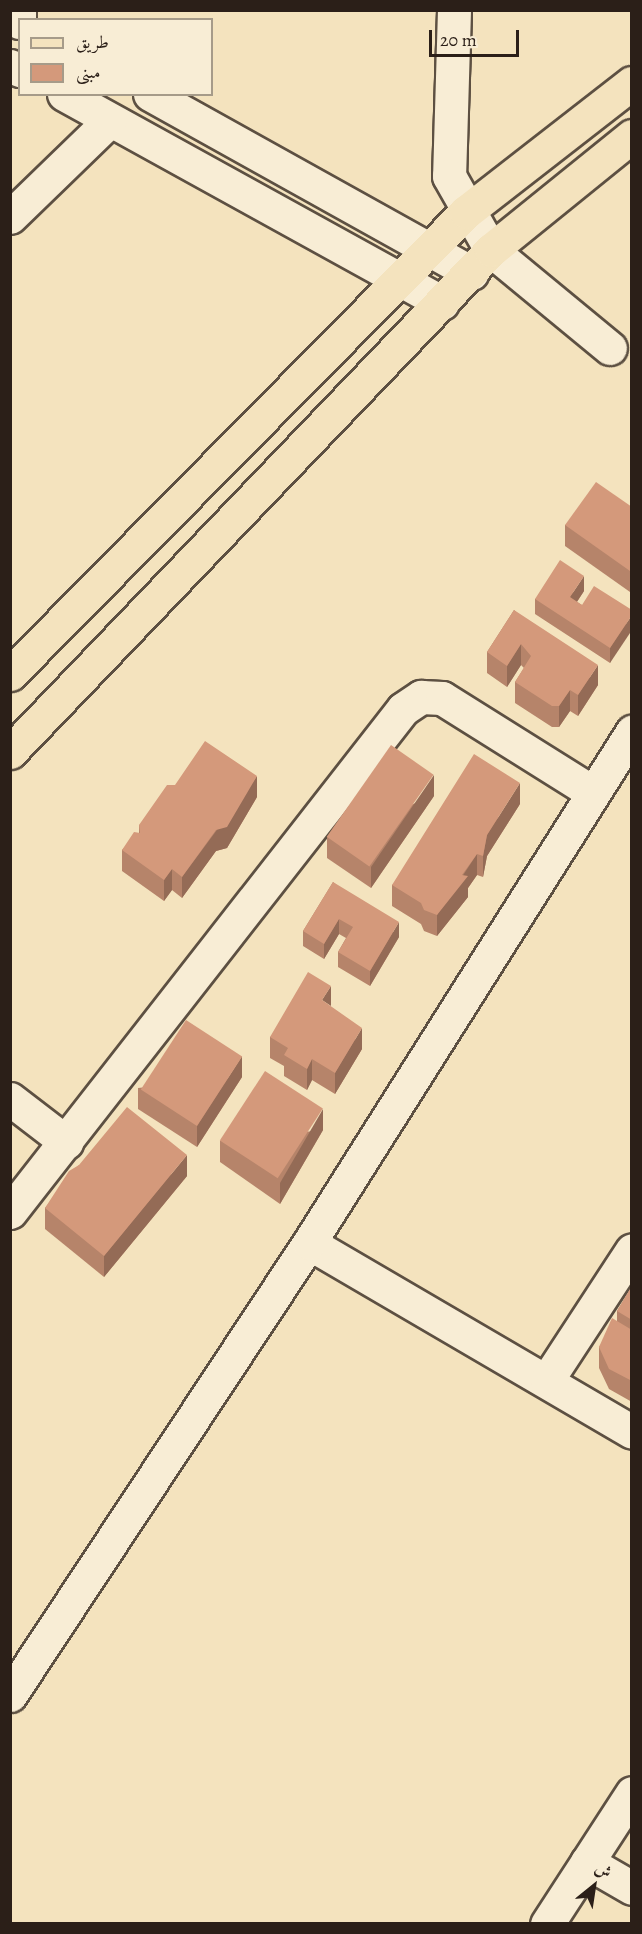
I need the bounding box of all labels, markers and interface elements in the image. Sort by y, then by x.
legend [18,18,213,96]
scale bar [432,18,522,56]
text: 20 m [440,28,477,52]
text: طريق [76,30,109,54]
text: مبنى [76,60,101,84]
north arrow [564,1856,624,1916]
text: ش [591,1857,615,1884]

